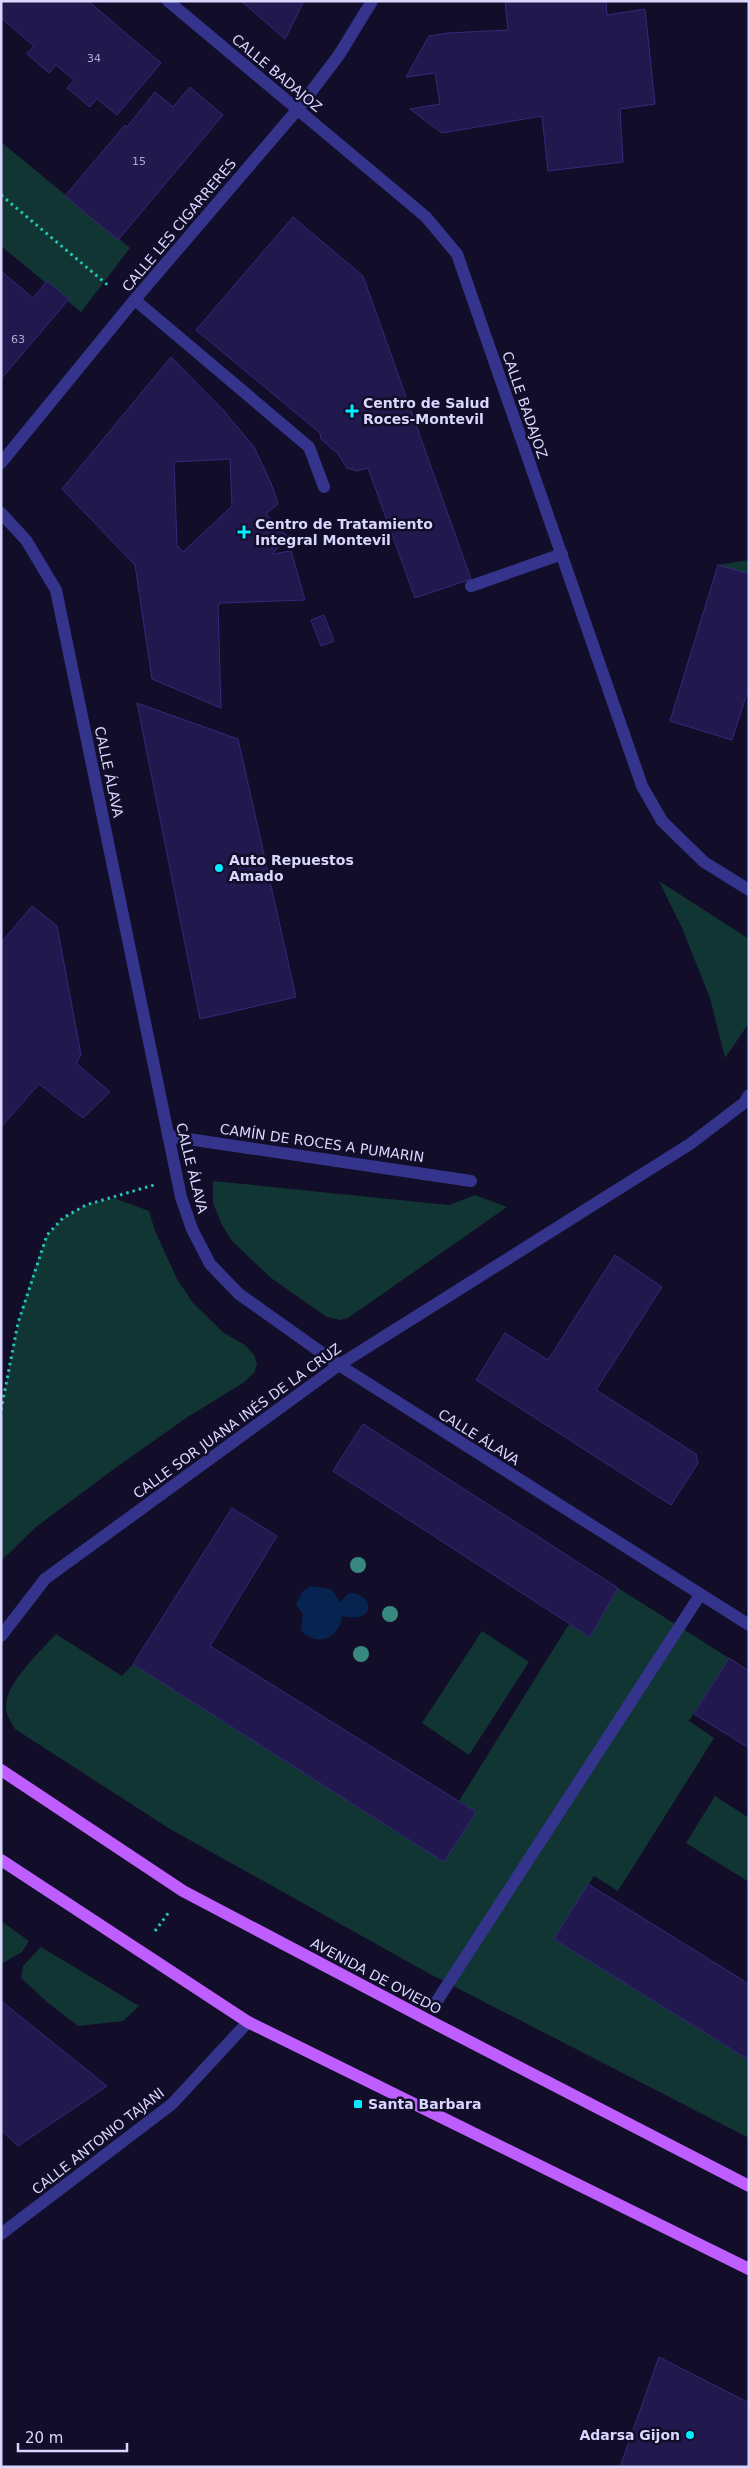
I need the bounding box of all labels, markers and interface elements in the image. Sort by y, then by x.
street label: CALLE BADAJOZ [229,31,325,115]
house number: 34 [87,52,101,65]
street label: CALLE LES CIGARRERES [119,155,239,295]
house number: 15 [132,155,146,168]
house number: 63 [11,333,25,346]
street label: CALLE BADAJOZ [499,349,551,461]
place label: Centro de Salud Roces-Montevil [363,395,490,427]
marker: Centro de Salud Roces-Montevil [345,404,359,418]
place label: Centro de Tratamiento Integral Montevil [255,516,433,548]
marker: Centro de Tratamiento Integral Montevil [237,525,251,539]
street label: CALLE ÁLAVA [92,725,127,820]
place label: Auto Repuestos Amado [229,852,354,884]
marker: Auto Repuestos Amado [213,862,225,874]
street label: CALLE ÁLAVA [173,1121,211,1215]
street label: CAMÍN DE ROCES A PUMARIN [219,1121,425,1165]
street label: CALLE SOR JUANA INÉS DE LA CRUZ [130,1340,344,1502]
street label: CALLE ÁLAVA [435,1406,523,1469]
street label: AVENIDA DE OVIEDO [308,1935,444,2017]
street label: CALLE ANTONIO TAJANI [29,2085,167,2197]
place label: Santa Barbara [368,2096,481,2112]
marker: Santa Barbara [352,2098,364,2110]
scale bar [18,2420,126,2452]
place label: Adarsa Gijon [579,2427,680,2443]
text: 20 m [25,2429,63,2447]
marker: Adarsa Gijon [684,2429,696,2441]

